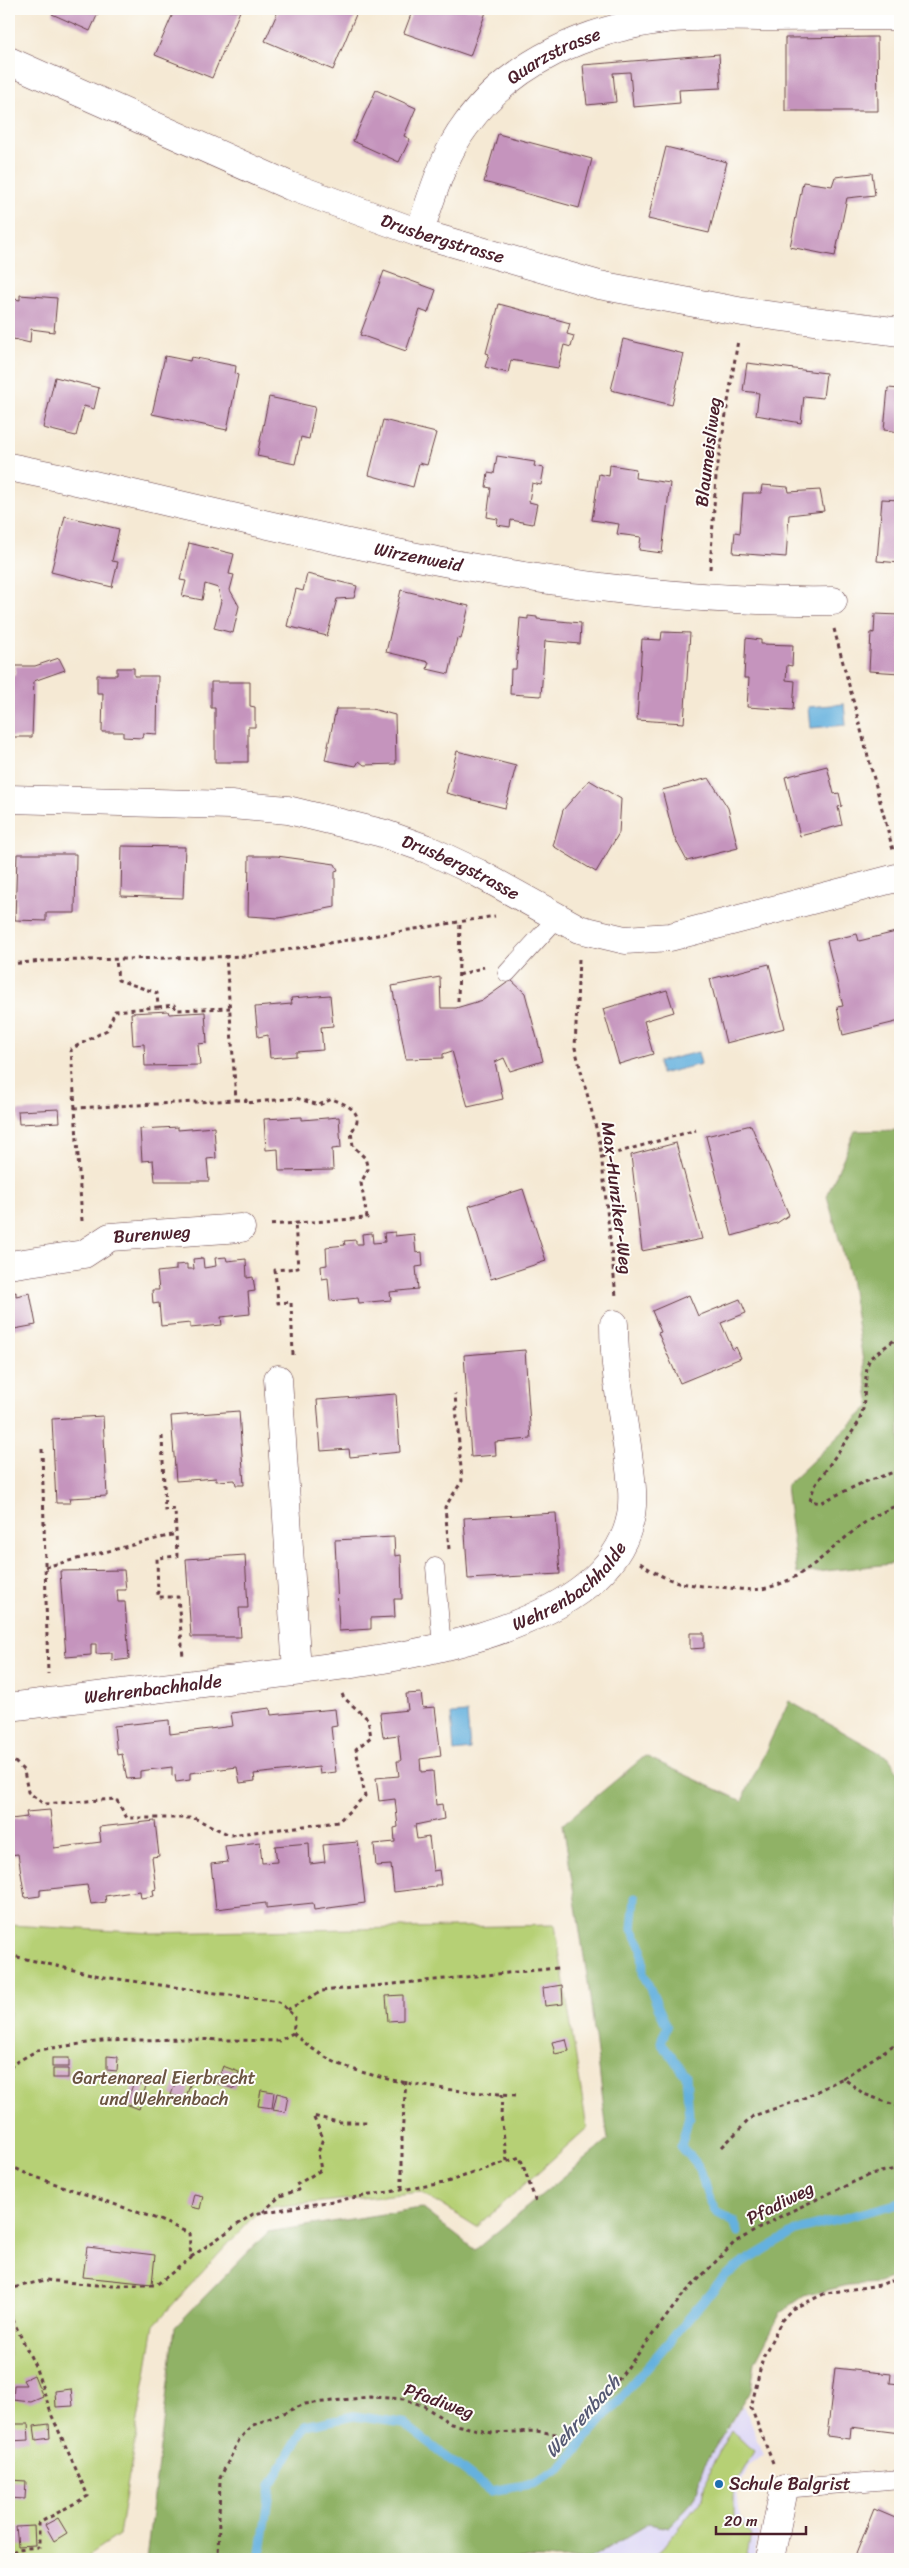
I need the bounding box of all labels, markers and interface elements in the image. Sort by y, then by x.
street label: Quarzstrasse [499,18,605,93]
street label: Drusbergstrasse [376,204,508,273]
street label: Blaumeisliweg [685,395,731,509]
street label: Wirzenweid [371,533,466,581]
street label: Drusbergstrasse [397,825,526,909]
street label: Max-Hunziker-Weg [592,1120,642,1276]
street label: Burenweg [112,1215,192,1253]
street label: Wehrenbachhalde [507,1536,635,1640]
street label: Wehrenbachhalde [82,1665,224,1714]
park label: Gartenareal Eierbrecht und Wehrenbach [72,2062,256,2115]
street label: Pfadiweg [740,2172,820,2234]
water label: Wehrenbach [536,2366,630,2465]
street label: Pfadiweg [399,2374,479,2428]
place label: Schule Balgrist [729,2468,851,2500]
marker: Schule Balgrist [713,2478,725,2490]
scale bar [716,2503,806,2535]
text: 20 m [724,2508,758,2534]

